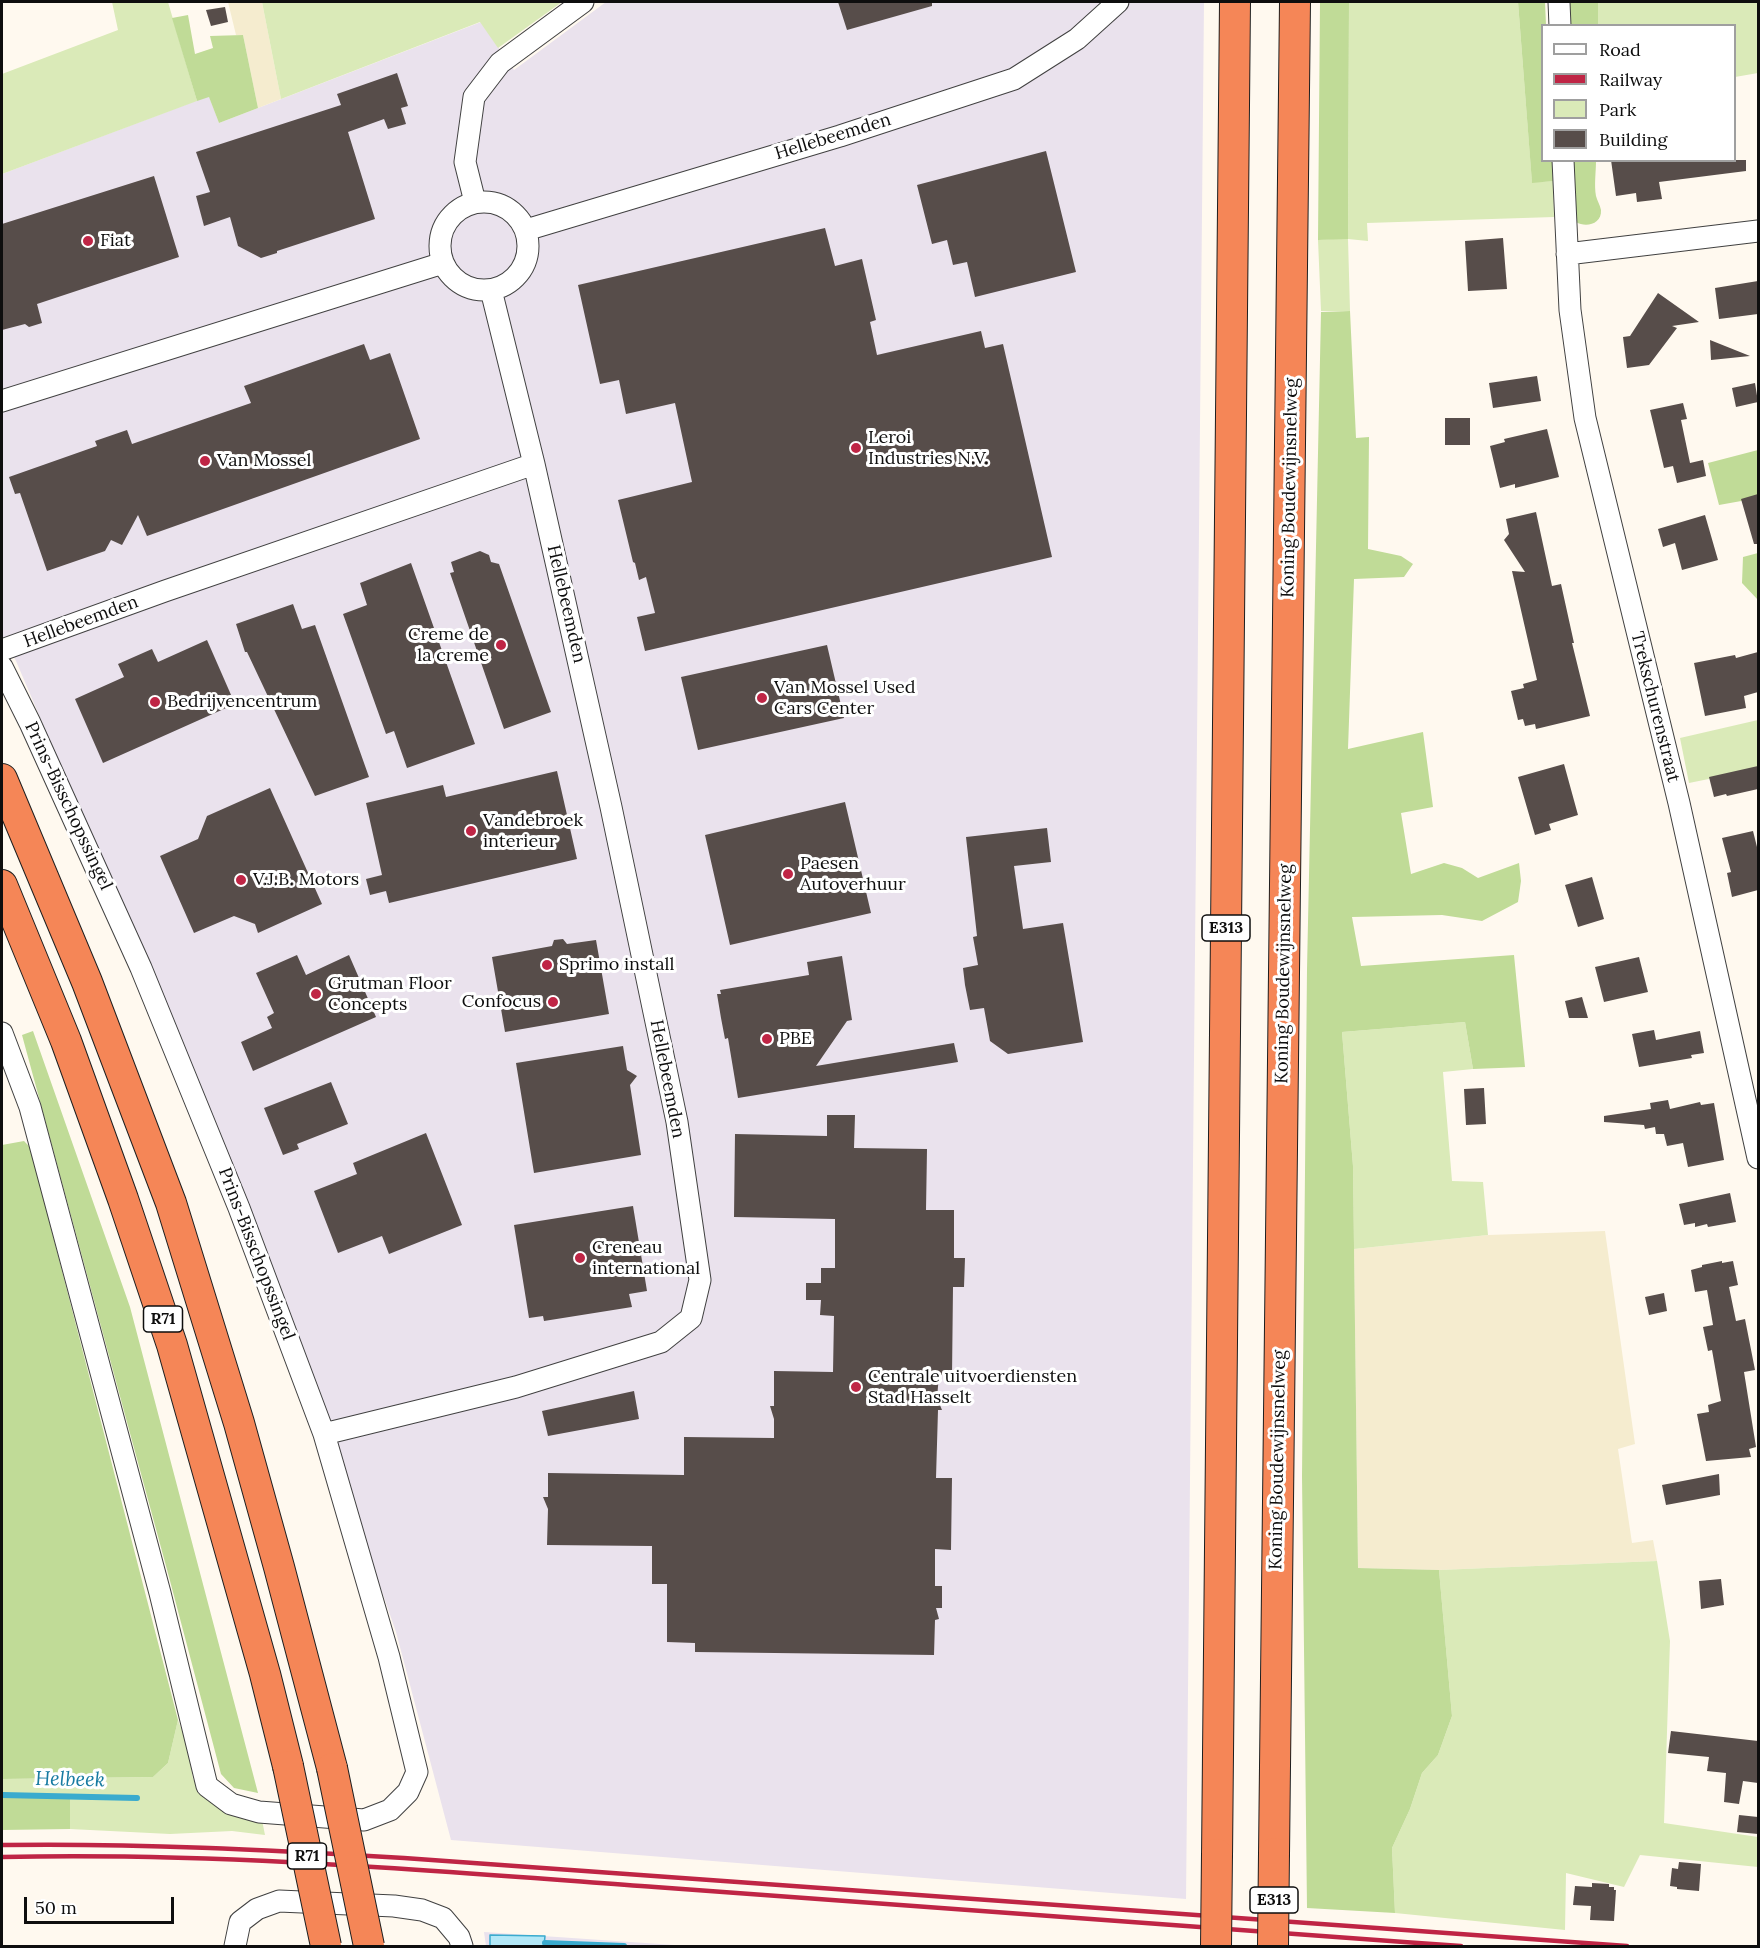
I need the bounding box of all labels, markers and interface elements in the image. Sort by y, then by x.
legend [1541,24,1736,162]
text: Road [1599,38,1641,61]
text: Railway [1599,68,1662,91]
text: Park [1599,98,1636,121]
street label: Hellebeemden [772,109,894,165]
text: Building [1599,128,1667,151]
place label: Fiat [100,230,131,252]
marker: Fiat [81,234,95,248]
street label: Koning Boudewijnsnelweg [1277,378,1303,598]
place label: Leroi Industries N.V. [868,427,988,470]
marker: Leroi Industries N.V. [849,441,863,455]
place label: Van Mossel [217,450,312,472]
marker: Van Mossel [198,454,212,468]
street label: Hellebeemden [542,543,590,665]
street label: Hellebeemden [21,591,141,653]
place label: Creme de la creme [408,624,489,666]
street label: Trekschurenstraat [1626,629,1684,785]
marker: Creme de la creme [494,638,508,652]
place label: Van Mossel Used Cars Center [774,677,915,720]
place label: Bedrijvencentrum [167,691,317,713]
marker: Van Mossel Used Cars Center [755,691,769,705]
marker: Bedrijvencentrum [148,695,162,709]
street label: Prins-Bisschopssingel [20,718,116,894]
place label: Vandebroek interieur [483,810,583,852]
marker: Vandebroek interieur [464,824,478,838]
place label: Paesen Autoverhuur [800,853,906,896]
street label: Koning Boudewijnsnelweg [1271,864,1297,1084]
marker: Paesen Autoverhuur [781,867,795,881]
place label: V.J.B. Motors [253,869,359,891]
marker: V.J.B. Motors [234,873,248,887]
road number: E313 [1202,915,1250,941]
place label: Sprimo install [559,954,674,976]
marker: Sprimo install [540,958,554,972]
place label: Grutman Floor Concepts [328,973,452,1016]
marker: Grutman Floor Concepts [309,987,323,1001]
place label: Confocus [462,991,541,1013]
marker: Confocus [546,995,560,1009]
street label: Hellebeemden [645,1018,689,1140]
place label: PBE [779,1028,812,1050]
marker: PBE [760,1032,774,1046]
street label: Prins-Bisschopssingel [213,1165,299,1343]
place label: Creneau international [592,1237,700,1280]
marker: Creneau international [573,1251,587,1265]
road number: R71 [144,1306,182,1332]
street label: Koning Boudewijnsnelweg [1265,1350,1291,1570]
place label: Centrale uitvoerdiensten Stad Hasselt [868,1366,1077,1408]
marker: Centrale uitvoerdiensten Stad Hasselt [849,1380,863,1394]
water label: Helbeek [35,1767,105,1793]
road number: R71 [288,1843,326,1869]
scale bar [27,1885,177,1923]
road number: E313 [1250,1887,1298,1913]
text: 50 m [35,1896,77,1919]

